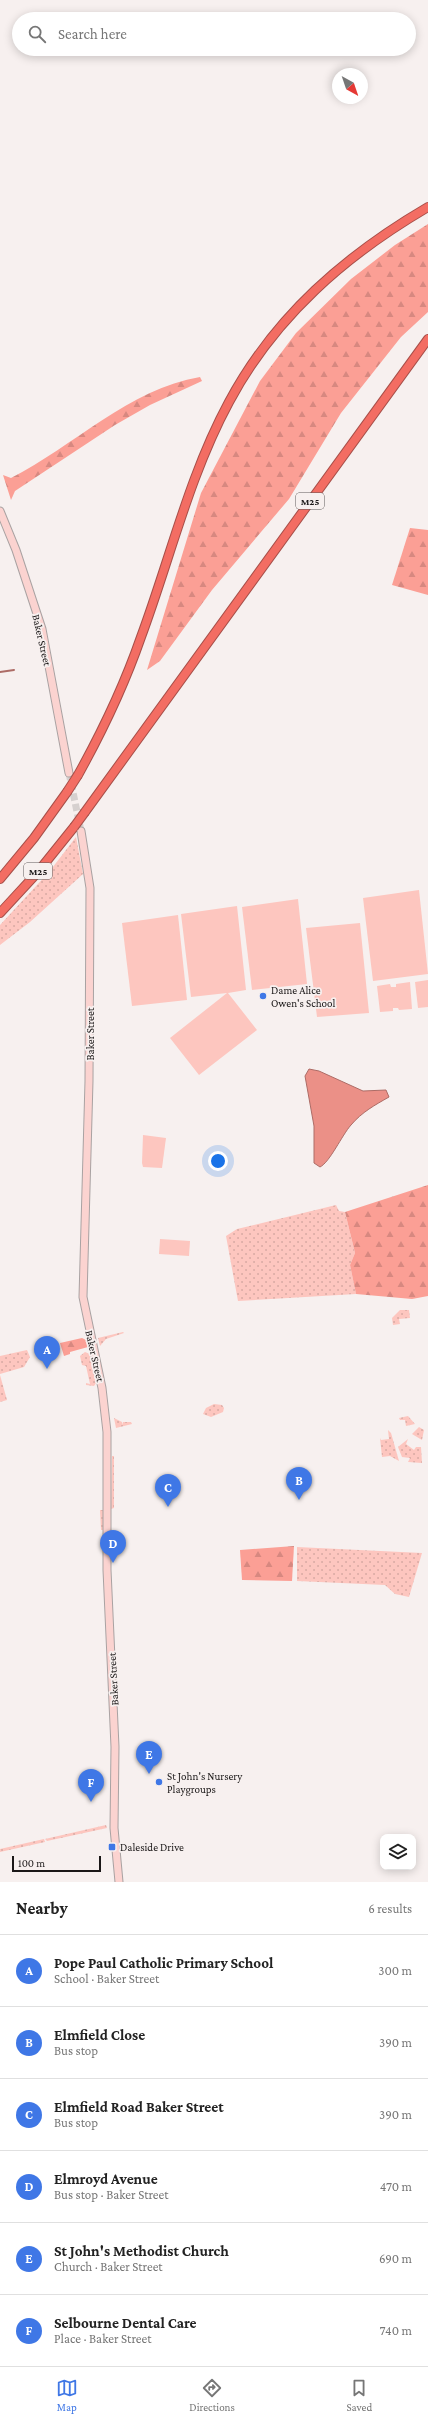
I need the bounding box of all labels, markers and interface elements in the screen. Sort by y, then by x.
search box [12,12,416,56]
icon: search [26,23,48,45]
text: Search here [58,26,127,42]
north arrow [332,68,368,104]
road number: M25 [296,493,324,509]
street label: Baker Street [30,613,54,667]
road number: M25 [24,863,52,879]
place label: Dame Alice Owen's School [271,984,335,1009]
marker: Dame Alice Owen's School [258,991,268,1001]
street label: Baker Street [84,1007,96,1060]
your location [208,1151,228,1171]
street label: Baker Street [83,1329,107,1383]
pin: A [34,1336,60,1369]
pin: B [286,1467,312,1500]
pin: C [155,1474,181,1507]
pin: D [100,1530,126,1563]
street label: Baker Street [106,1652,120,1706]
pin: E [136,1741,162,1774]
pin: F [78,1769,104,1802]
place label: St John's Nursery Playgroups [167,1770,243,1796]
marker: St John's Nursery Playgroups [154,1777,164,1787]
map controls [380,1834,416,1870]
button: layers [380,1834,416,1870]
place label: Daleside Drive [120,1841,184,1853]
marker: Daleside Drive [107,1842,117,1852]
scale bar [12,1854,101,1873]
text: 100 m [18,1857,45,1869]
text: Nearby [16,1899,68,1918]
text: 6 results [368,1901,412,1916]
text: Pope Paul Catholic Primary School [54,1955,273,1971]
text: A [25,1963,33,1978]
text: 300 m [378,1963,412,1978]
text: School · Baker Street [54,1971,159,1986]
text: Elmfield Close [54,2027,145,2043]
text: B [25,2035,33,2050]
text: 390 m [379,2035,412,2050]
text: Bus stop [54,2043,98,2058]
text: Elmfield Road Baker Street [54,2099,224,2115]
text: C [25,2107,33,2122]
text: 390 m [379,2107,412,2122]
text: Bus stop [54,2115,98,2130]
text: Elmroyd Avenue [54,2171,158,2187]
text: D [25,2179,33,2194]
text: 470 m [380,2179,412,2194]
text: Bus stop · Baker Street [54,2187,169,2202]
text: St John's Methodist Church [54,2243,229,2259]
text: E [25,2251,33,2266]
text: 690 m [379,2251,412,2266]
text: Church · Baker Street [54,2259,163,2274]
text: Selbourne Dental Care [54,2315,197,2331]
text: F [26,2323,32,2338]
text: 740 m [380,2323,412,2338]
text: Place · Baker Street [54,2331,151,2346]
tab: Map [56,2377,78,2413]
tab: Directions [189,2377,235,2413]
tab: Saved [346,2377,372,2413]

